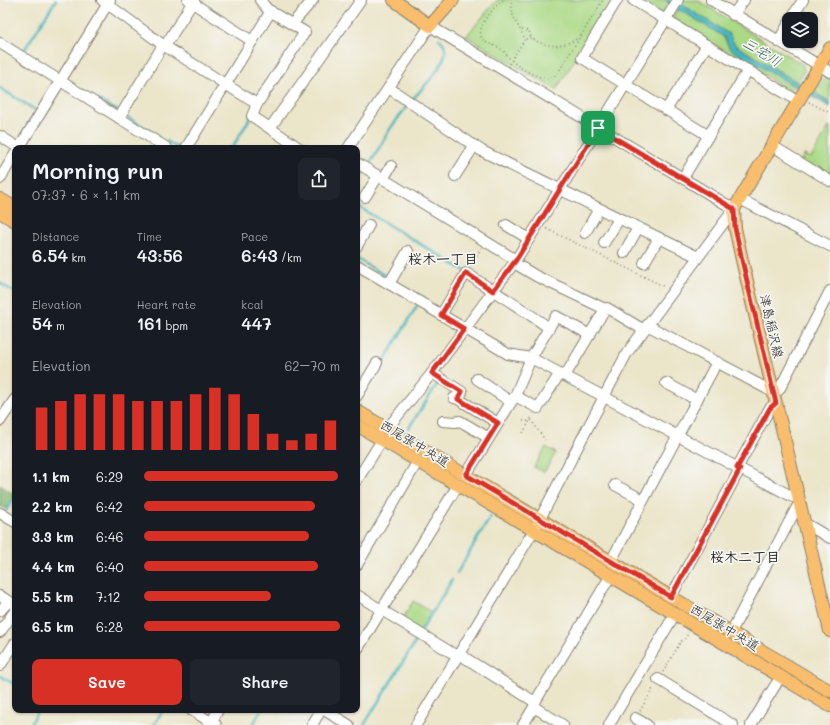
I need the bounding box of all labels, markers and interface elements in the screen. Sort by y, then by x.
map controls [782,12,818,48]
button: layers [782,12,818,48]
water label: 三宅川 [739,33,785,71]
pin [581,111,615,145]
icon: arrive [587,117,609,139]
text: Morning run [32,156,163,185]
button: share [298,158,340,200]
text: 07:37 · 6 × 1.1 km [32,186,140,203]
text: Distance [32,229,79,244]
text: Time [137,229,162,244]
text: Pace [241,229,268,244]
text: 6.54 [32,244,68,266]
text: 43:56 [137,244,183,266]
text: 6:43 [241,244,278,266]
district label: 桜木一丁目 [408,249,478,268]
text: km [68,250,86,265]
text: /km [278,250,302,265]
street label: 津島稲沢線 [757,292,788,360]
text: Elevation [32,297,81,312]
text: Heart rate [137,297,196,312]
text: kcal [241,297,263,312]
text: 54 [32,312,52,334]
text: 161 [137,312,162,334]
text: 447 [241,312,272,334]
text: m [52,318,65,333]
text: bpm [162,318,188,333]
text: Elevation [32,357,90,374]
text: 62–70 m [284,357,340,374]
street label: 西尾張中央道 [377,415,453,470]
text: 1.1 km [32,468,70,485]
text: 6:29 [96,468,123,485]
text: 2.2 km [32,498,73,515]
text: 6:42 [96,498,123,515]
text: 3.3 km [32,528,74,545]
text: 6:46 [96,528,123,545]
district label: 桜木二丁目 [710,547,780,566]
text: 4.4 km [32,558,75,575]
text: 6:40 [96,558,124,575]
text: 5.5 km [32,588,73,605]
text: 7:12 [96,588,120,605]
street label: 西尾張中央道 [687,599,763,654]
text: 6.5 km [32,618,73,635]
text: 6:28 [96,618,123,635]
button: Save [32,659,182,705]
button: Share [190,659,340,705]

